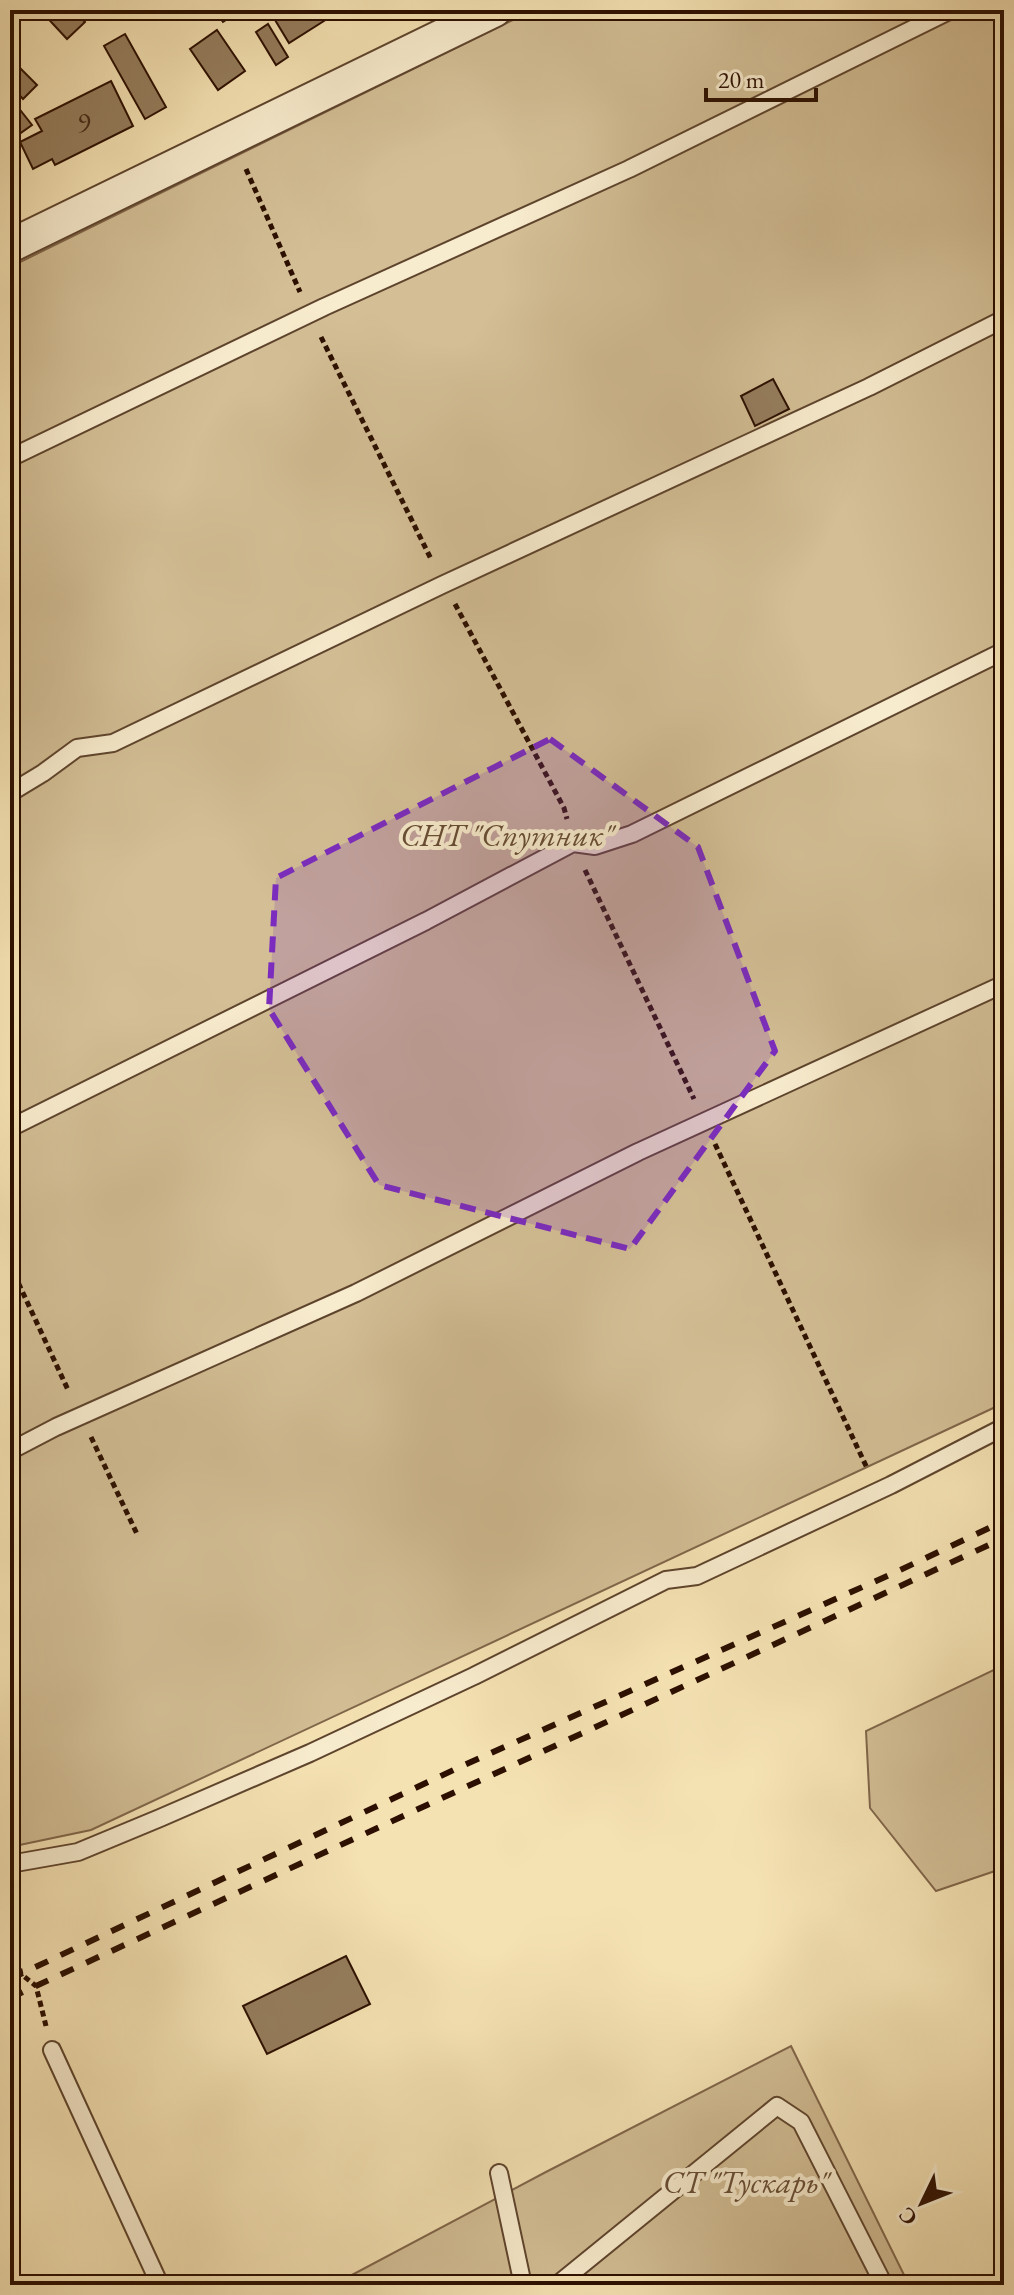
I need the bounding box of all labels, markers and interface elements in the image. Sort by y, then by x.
scale bar [706,52,816,102]
text: 20 m [718,64,765,95]
house number: 9 [77,104,91,140]
park label: СНТ "Спутник" [400,814,617,856]
park label: СТ "Тускарь" [663,2161,833,2203]
north arrow [882,2163,962,2243]
text: С [892,2201,924,2232]

